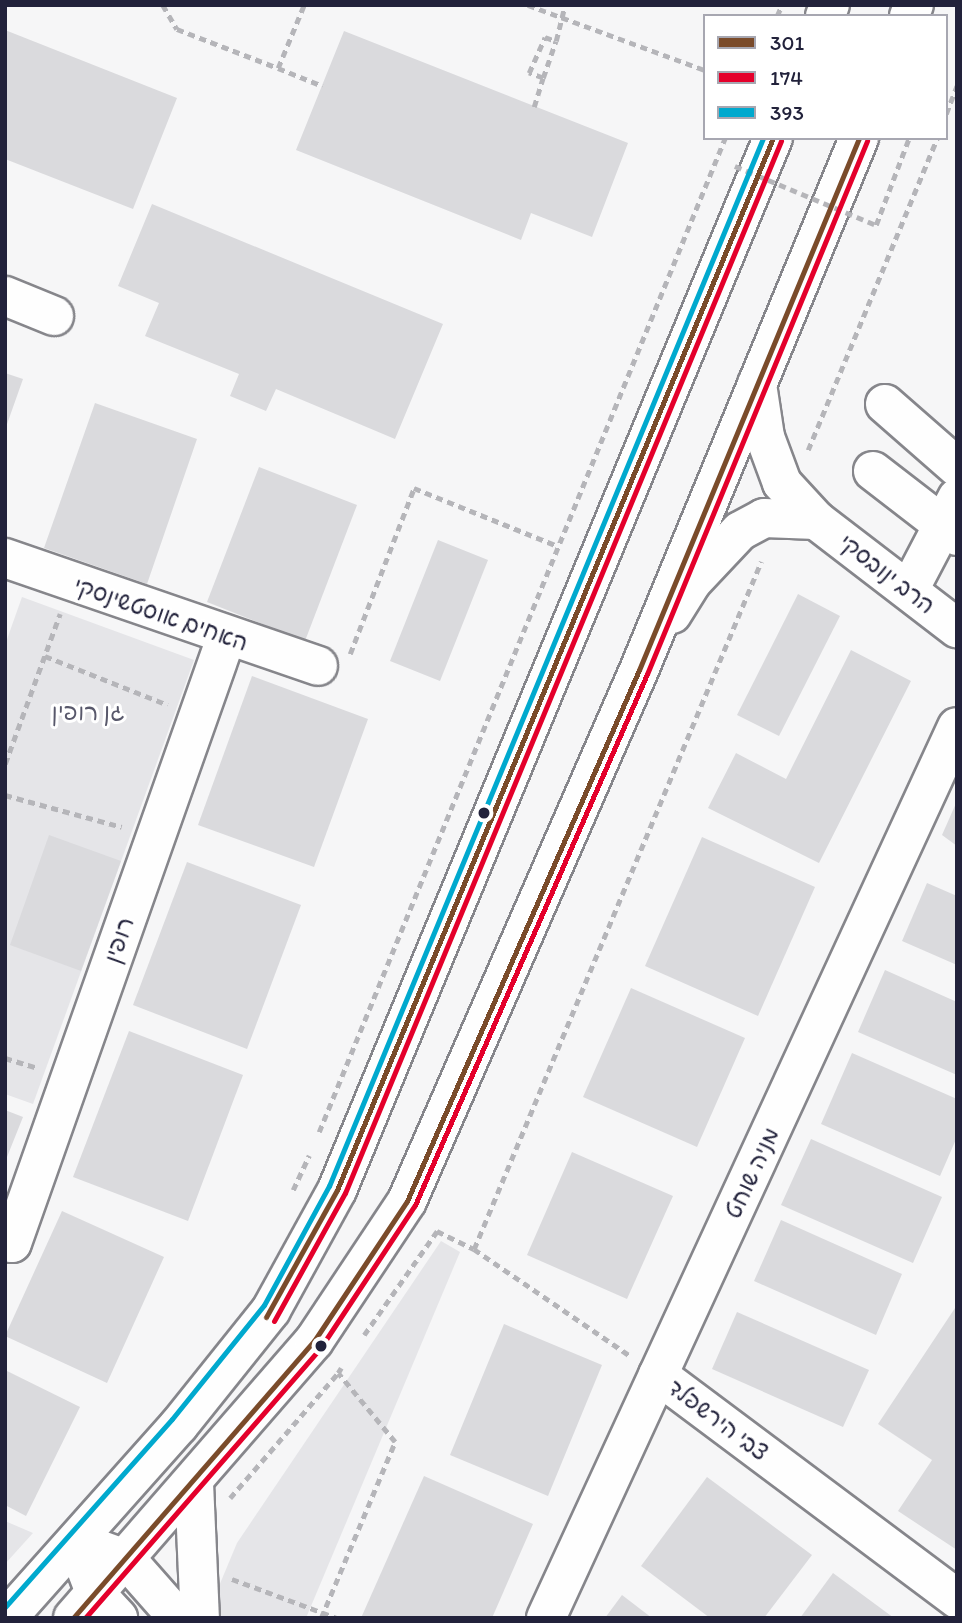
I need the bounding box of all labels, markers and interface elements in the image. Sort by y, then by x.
legend [703,14,948,140]
text: 301 [770,30,804,55]
text: 174 [770,65,803,90]
text: 393 [770,100,804,125]
street label: הרב ינובסקי [834,528,940,620]
street label: האחים אוסטשינסקי [70,571,252,657]
park label: גן רופין [52,698,124,726]
unlabelled marker [477,806,491,820]
street label: רופין [98,913,140,967]
street label: מניה שוחט [719,1123,785,1223]
unlabelled marker [314,1339,328,1353]
street label: צבי הירשפלד [662,1373,774,1467]

